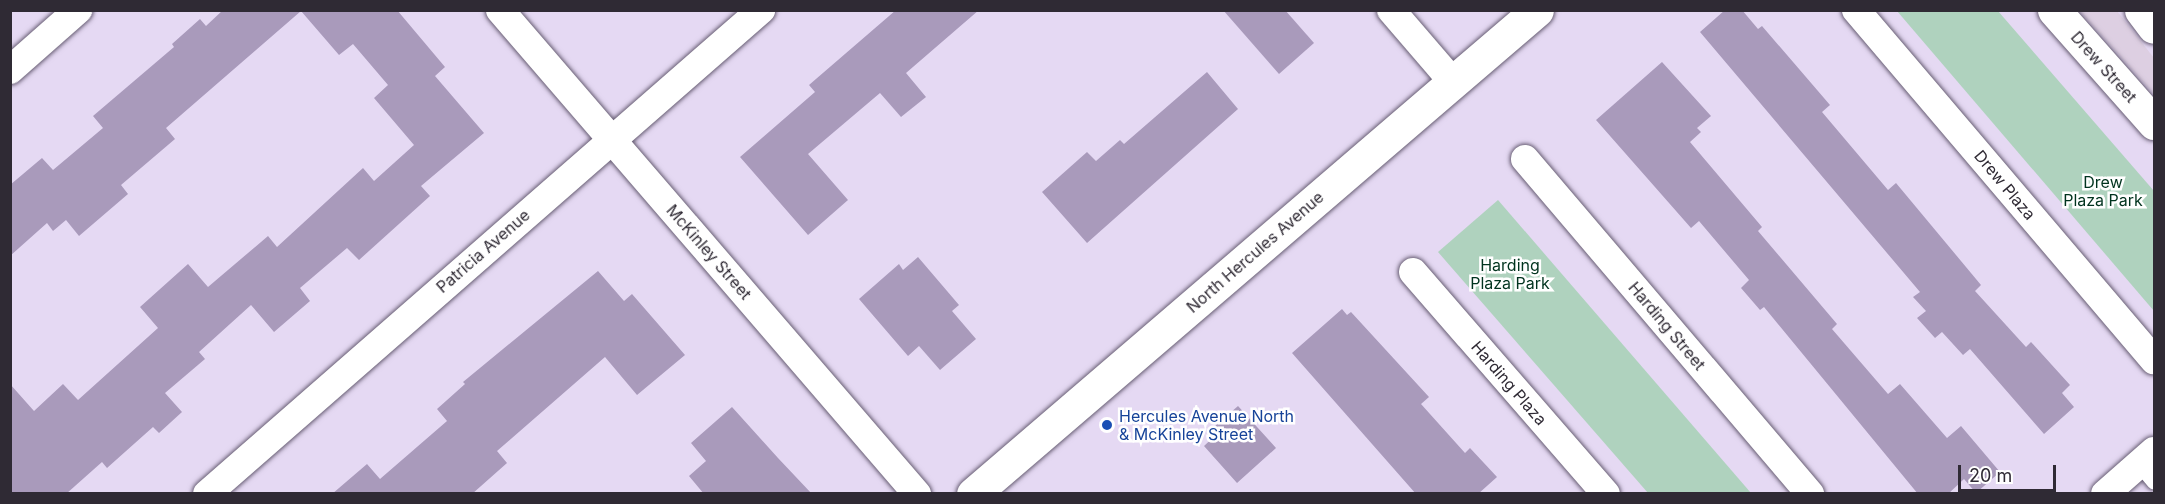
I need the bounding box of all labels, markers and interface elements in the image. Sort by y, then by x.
street label: Drew Street [2067,27,2141,107]
street label: Drew Plaza [1970,146,2040,224]
park label: Drew Plaza Park [2063,172,2143,210]
street label: North Hercules Avenue [1183,187,1327,317]
street label: McKinley Street [663,201,755,303]
street label: Patricia Avenue [432,205,534,297]
park label: Harding Plaza Park [1470,255,1550,293]
street label: Harding Street [1625,278,1709,374]
street label: Harding Plaza [1467,337,1551,429]
place label: Hercules Avenue North & McKinley Street [1119,406,1294,444]
marker: Hercules Avenue North & McKinley Street [1100,418,1114,432]
scale bar [1961,453,2058,491]
text: 20 m [1969,465,2012,486]

